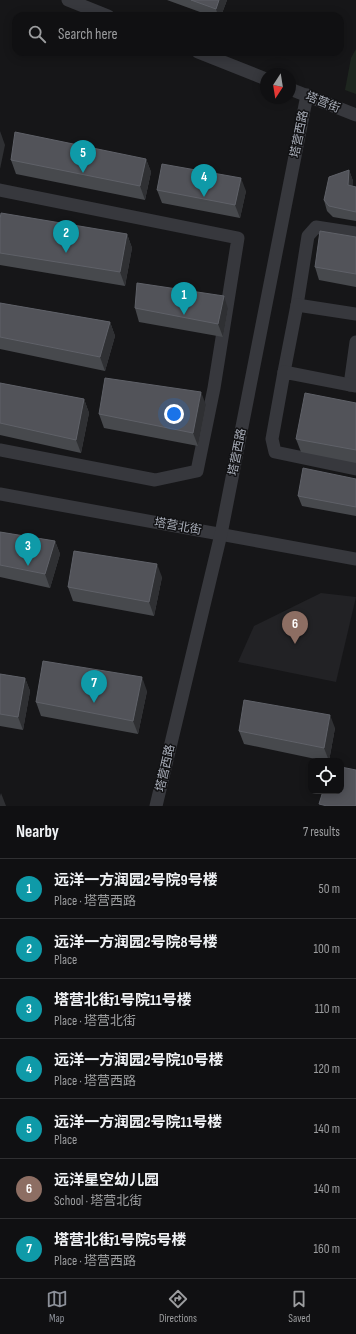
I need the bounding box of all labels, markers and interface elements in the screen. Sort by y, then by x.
search box [12,12,344,56]
icon: search [26,23,48,45]
text: Search here [58,25,118,44]
north arrow [260,68,296,104]
street label: 塔营街 [303,89,342,116]
street label: 塔营西路 [288,109,311,159]
pin: 5 [70,140,96,173]
pin: 4 [191,164,217,197]
pin: 2 [53,220,79,253]
pin: 1 [171,282,197,315]
your location [164,404,184,424]
street label: 塔营西路 [226,427,249,477]
street label: 塔营北街 [153,515,203,538]
pin: 3 [15,533,41,566]
pin: 6 [282,611,308,644]
pin: 7 [81,670,107,703]
street label: 塔营西路 [153,743,178,793]
map controls [308,758,344,794]
button: locate [308,758,344,794]
text: Nearby [16,822,59,842]
text: 7 results [303,824,340,840]
text: 远洋一方润园2号院9号楼 [54,871,218,890]
text: 1 [26,881,32,897]
text: 50 m [319,881,340,897]
text: Place · 塔营西路 [54,893,136,909]
text: 远洋一方润园2号院8号楼 [54,933,218,952]
text: 2 [26,941,32,957]
text: 100 m [313,941,340,957]
text: Place [54,952,77,968]
text: 塔营北街1号院11号楼 [54,991,192,1010]
text: 3 [26,1001,32,1017]
text: 110 m [315,1001,340,1017]
text: Place · 塔营北街 [54,1013,136,1029]
text: 远洋一方润园2号院10号楼 [54,1051,224,1070]
text: 4 [26,1061,32,1077]
text: 120 m [314,1061,340,1077]
text: Place · 塔营西路 [54,1073,136,1089]
text: 远洋一方润园2号院11号楼 [54,1113,222,1132]
text: 5 [26,1121,32,1137]
text: 140 m [314,1121,340,1137]
text: Place [54,1132,77,1148]
text: 远洋星空幼儿园 [54,1171,159,1190]
text: 6 [26,1181,32,1197]
text: 140 m [314,1181,340,1197]
text: School · 塔营北街 [54,1193,142,1209]
text: 塔营北街1号院5号楼 [54,1231,186,1250]
text: 7 [26,1241,32,1257]
text: 160 m [314,1241,340,1257]
text: Place · 塔营西路 [54,1253,136,1269]
tab: Map [46,1288,68,1325]
tab: Directions [159,1288,197,1325]
tab: Saved [288,1288,310,1325]

